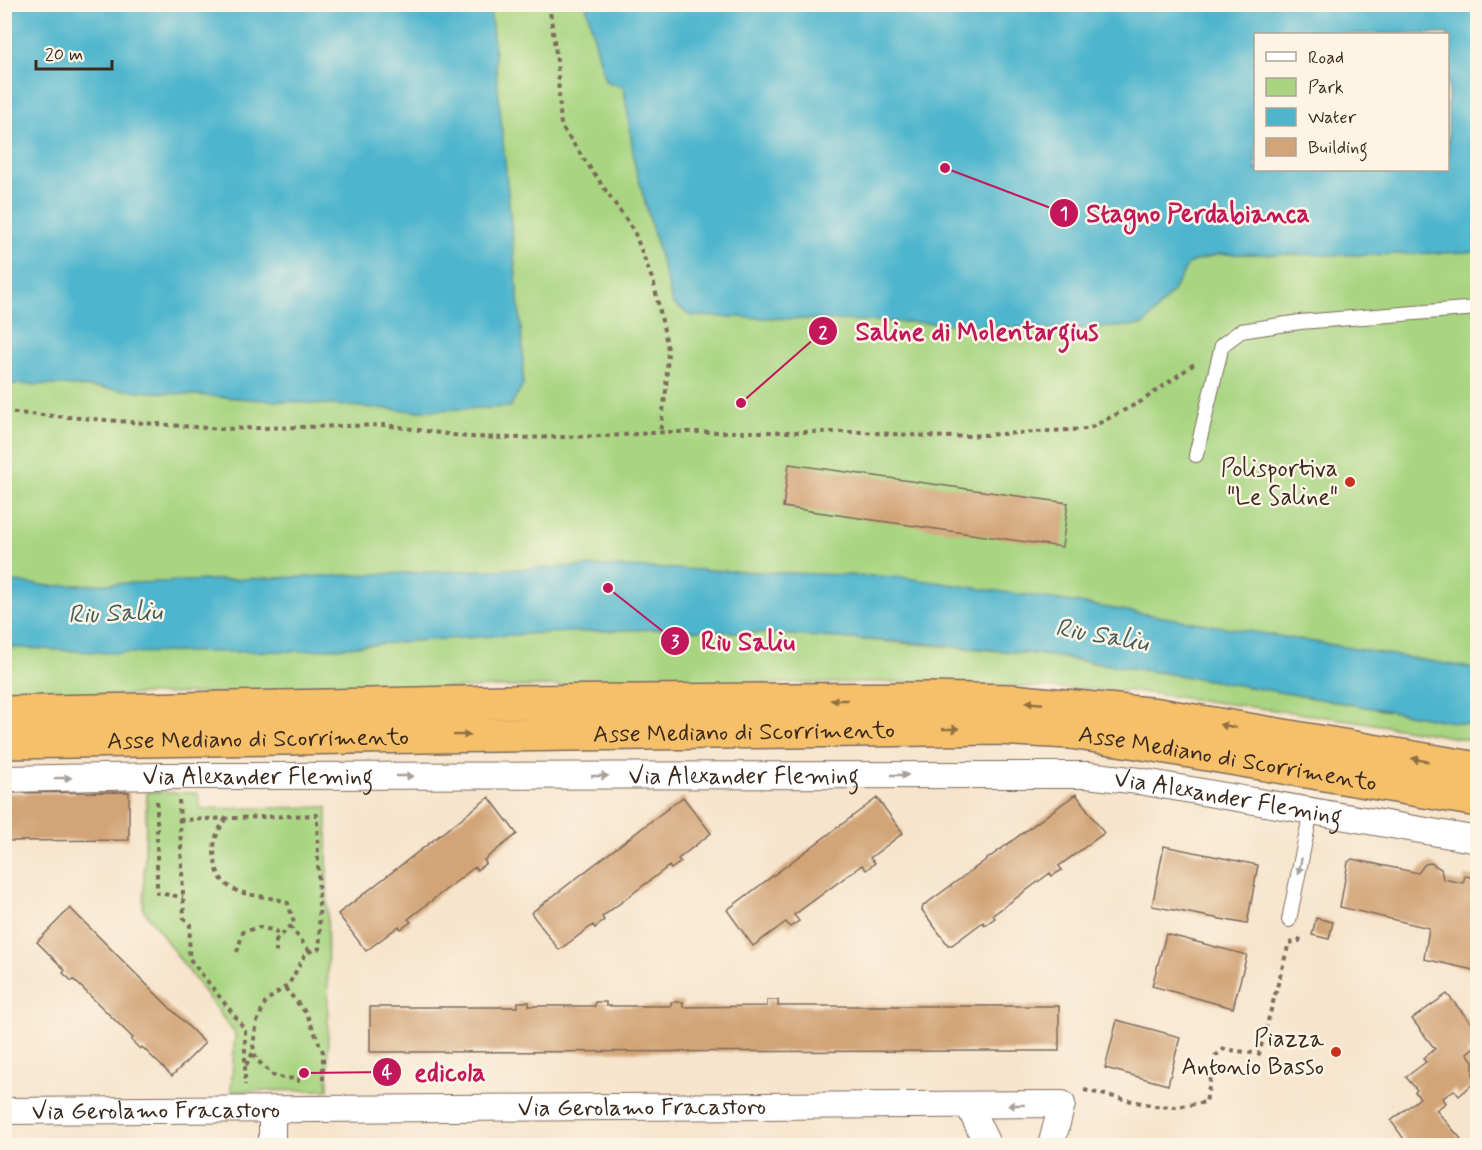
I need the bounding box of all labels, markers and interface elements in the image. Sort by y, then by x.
scale bar [36,33,112,71]
legend [1254,33,1449,171]
text: 20 m [45,43,83,67]
text: Road [1308,46,1344,70]
text: Park [1308,76,1344,100]
text: Water [1308,106,1357,130]
text: Building [1308,136,1368,162]
callout: Stagno Perdabianca [1049,191,1317,235]
text: Stagno Perdabianca [1086,198,1310,235]
text: 1 [1060,202,1068,226]
callout: Saline di Molentargius [808,309,1116,353]
text: Saline di Molentargius [856,316,1098,353]
text: 2 [819,321,828,345]
place label: Polisportiva "Le Saline" [1221,454,1338,513]
marker: Polisportiva "Le Saline" [1343,475,1357,489]
water label: Riu Saliu [67,595,164,633]
water label: Riu Saliu [1052,611,1152,661]
callout: Riu Saliu [660,619,806,663]
text: Riu Saliu [701,626,795,660]
text: 3 [671,630,680,654]
one-way arrow [830,695,849,705]
one-way arrow [1025,698,1044,708]
street label: Asse Mediano di Scorrimento [593,715,895,751]
street label: Asse Mediano di Scorrimento [1076,719,1379,800]
street label: Asse Mediano di Scorrimento [107,722,409,758]
one-way arrow [1218,722,1237,731]
one-way arrow [941,724,960,734]
one-way arrow [452,730,471,740]
one-way arrow [1410,755,1429,764]
street label: Via Alexander Fleming [629,761,859,795]
street label: Via Alexander Fleming [142,762,373,796]
street label: Via Alexander Fleming [1112,764,1344,836]
one-way arrow [890,770,909,780]
one-way arrow [395,771,414,781]
one-way arrow [590,771,609,781]
one-way arrow [53,773,72,783]
one-way arrow [1295,856,1304,875]
place label: Piazza Antonio Basso [1181,1024,1325,1083]
marker: Piazza Antonio Basso [1329,1045,1343,1059]
callout: edicola [372,1050,498,1094]
text: edicola [414,1057,486,1091]
text: 4 [382,1061,393,1085]
street label: Via Gerolamo Fracastoro [518,1092,766,1125]
street label: Via Gerolamo Fracastoro [32,1095,280,1128]
one-way arrow [1006,1100,1025,1110]

